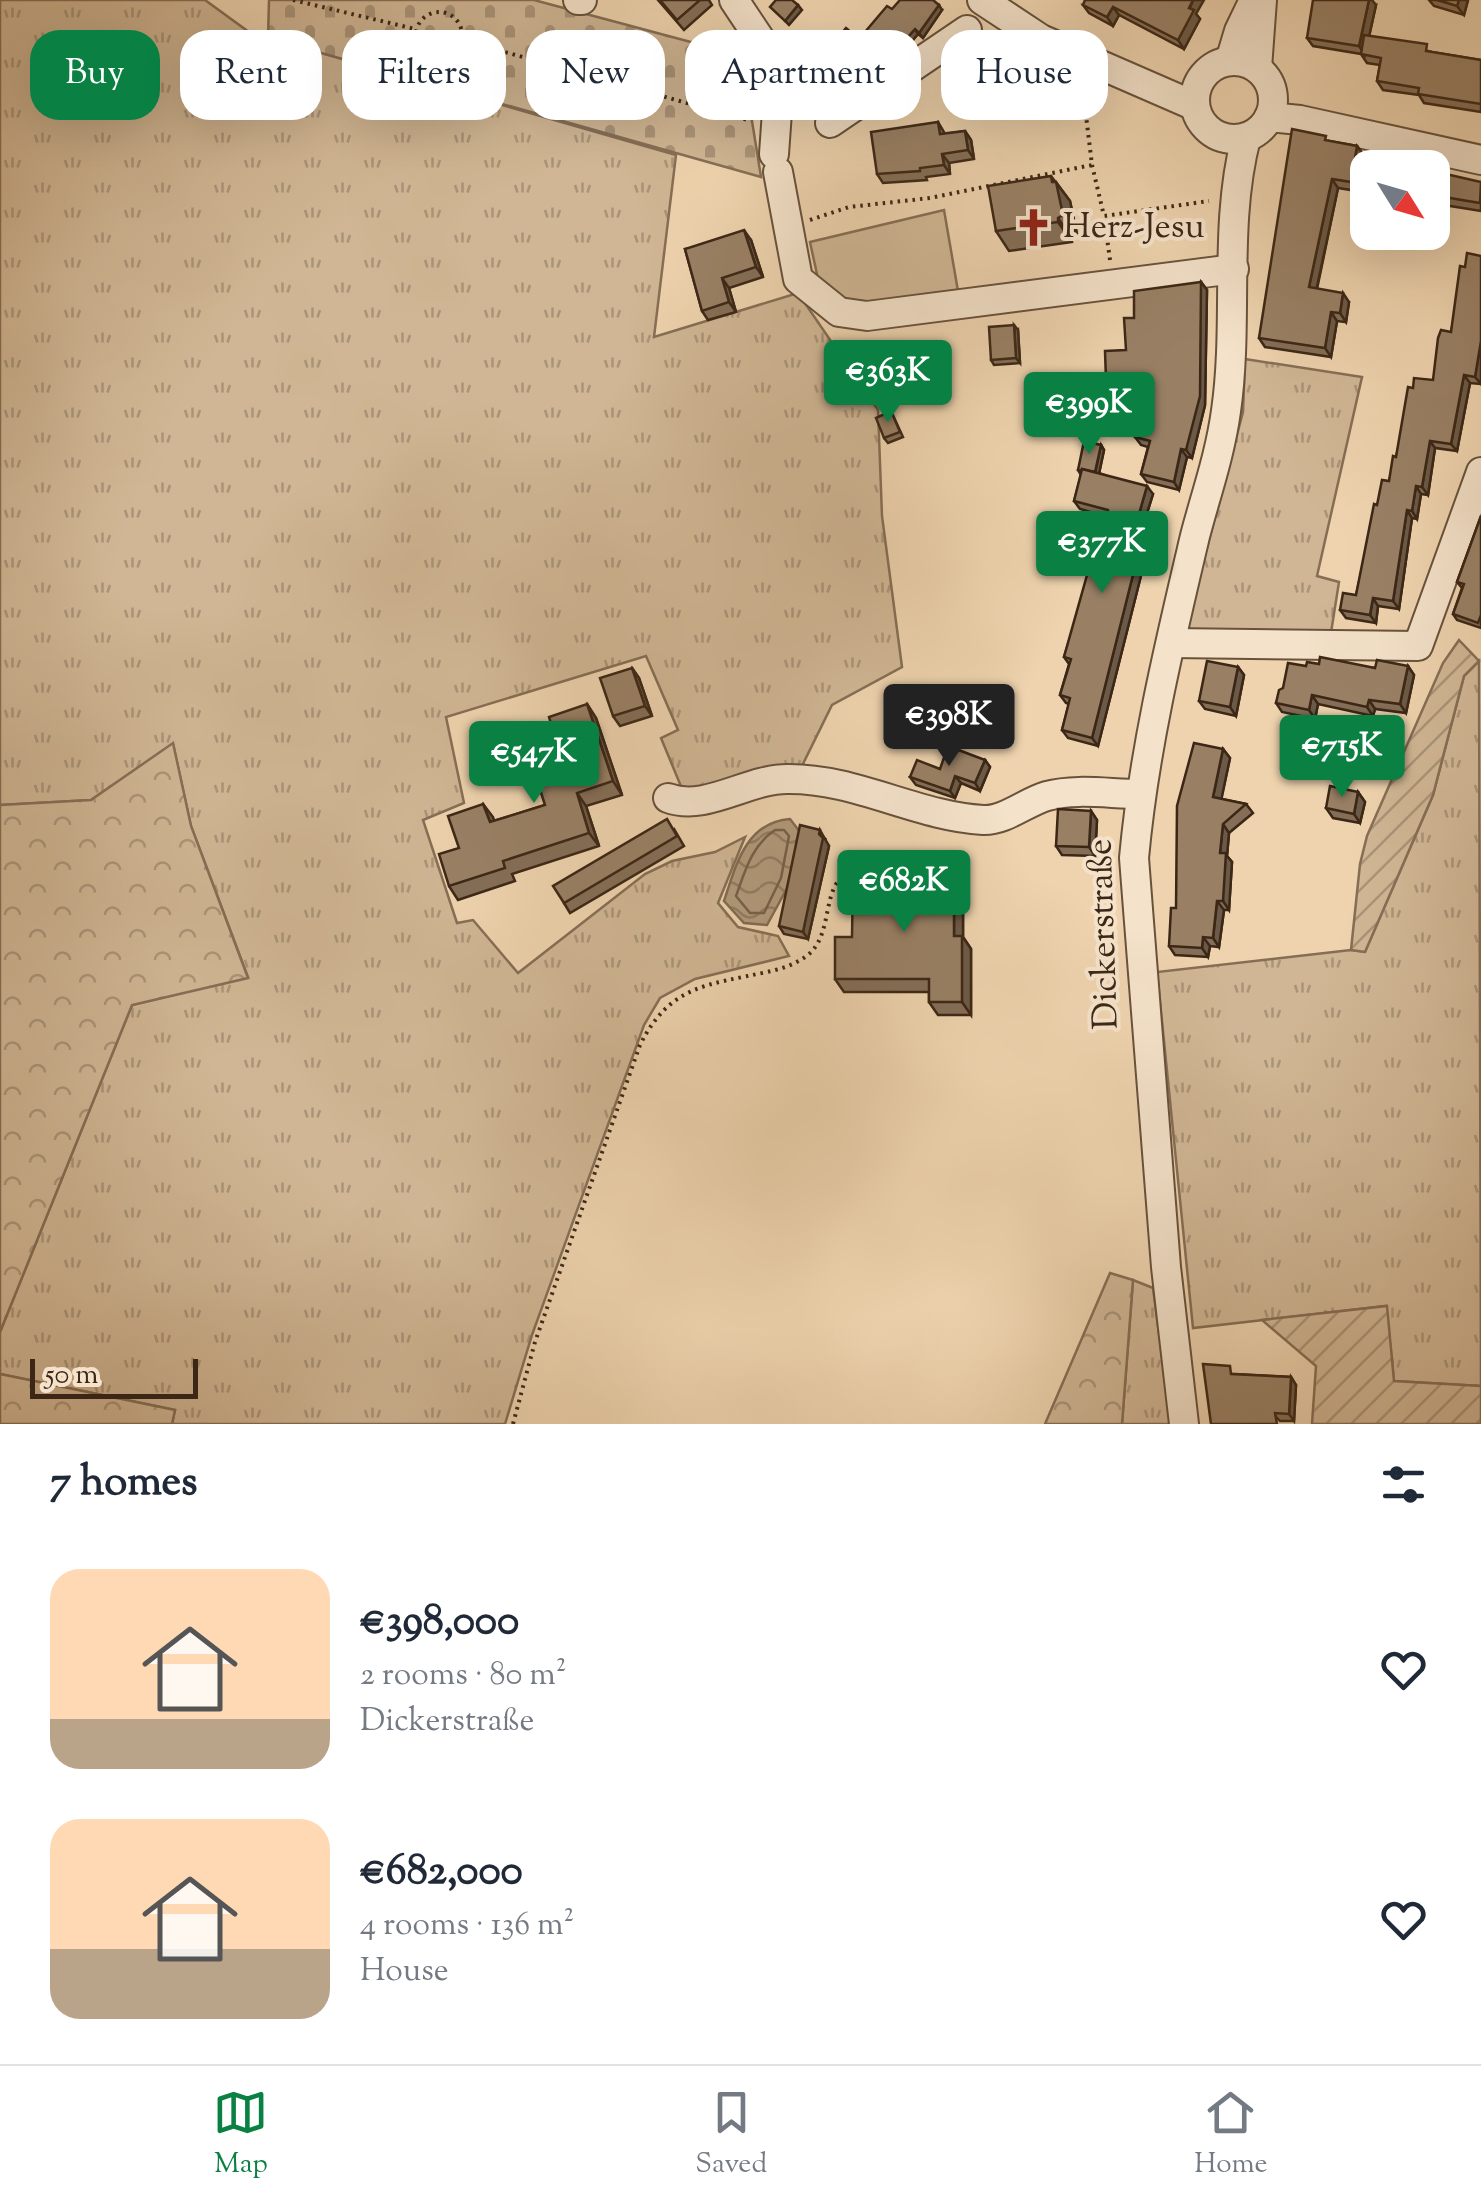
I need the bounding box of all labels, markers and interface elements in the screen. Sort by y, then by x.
chip: Buy [30,30,160,120]
chip: Rent [180,30,322,120]
chip: Filters [342,30,506,120]
chip: New [526,30,665,120]
chip: Apartment [685,30,921,120]
chip: House [941,30,1108,120]
north arrow [1350,150,1450,250]
map controls [1350,150,1450,250]
place label: Herz-Jesu [1063,203,1205,254]
church icon: Herz-Jesu [1012,207,1054,249]
pin: €363K [818,340,958,425]
text: €363K [846,349,930,395]
pin: €399K [1019,372,1159,457]
text: €399K [1046,381,1132,427]
pin: €377K [1032,511,1172,596]
text: €377K [1058,520,1146,566]
pin: €398K [879,684,1019,769]
text: €398K [905,693,993,739]
pin: €715K [1272,715,1412,800]
pin: €547K [464,721,604,806]
text: €715K [1302,724,1382,770]
text: €547K [491,730,577,776]
street label: Dickerstraße [1076,838,1134,1030]
pin: €682K [834,850,974,935]
text: €682K [859,859,949,905]
scale bar [30,1354,198,1398]
text: 50 m [45,1356,99,1396]
text: 7 homes [50,1454,198,1514]
icon: filters [1376,1457,1431,1512]
text: €398,000 [360,1593,519,1653]
icon: home [130,1609,250,1729]
icon: heart [1376,1642,1431,1697]
text: 2 rooms · 80 m² [360,1653,567,1699]
text: Dickerstraße [360,1699,534,1745]
text: €682,000 [360,1843,523,1903]
icon: home [130,1859,250,1979]
icon: heart [1376,1892,1431,1947]
text: 4 rooms · 136 m² [360,1903,574,1949]
text: House [360,1949,449,1995]
tab: Map [213,2085,268,2185]
tab: Saved [695,2085,767,2185]
tab: Home [1194,2085,1268,2185]

